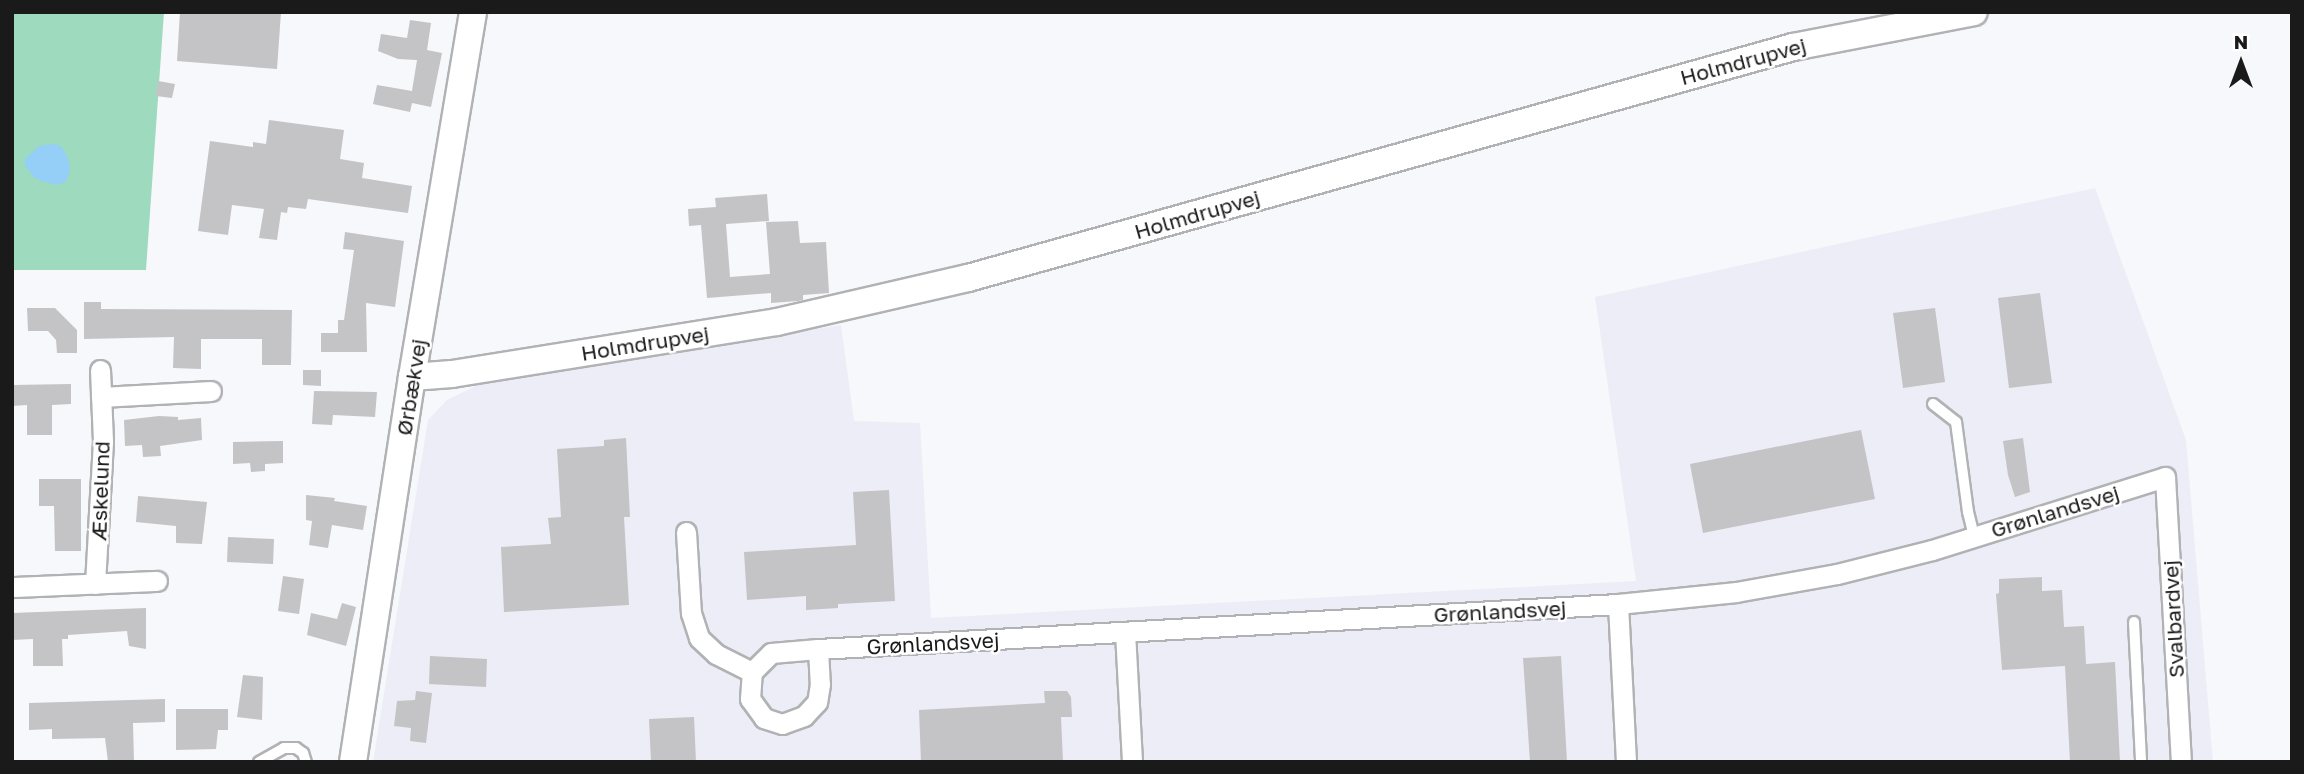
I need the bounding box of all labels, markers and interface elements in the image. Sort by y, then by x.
north arrow [2206,28,2276,98]
text: N [2234,30,2248,53]
street label: Holmdrupvej [1677,32,1809,90]
street label: Holmdrupvej [1131,184,1263,244]
street label: Holmdrupvej [579,320,711,366]
street label: Ørbækvej [391,337,431,437]
street label: Æskelund [86,441,114,541]
street label: Grønlandsvej [1988,480,2122,542]
street label: Svalbardvej [2157,560,2189,678]
street label: Grønlandsvej [1433,595,1567,627]
street label: Grønlandsvej [866,627,1000,659]

